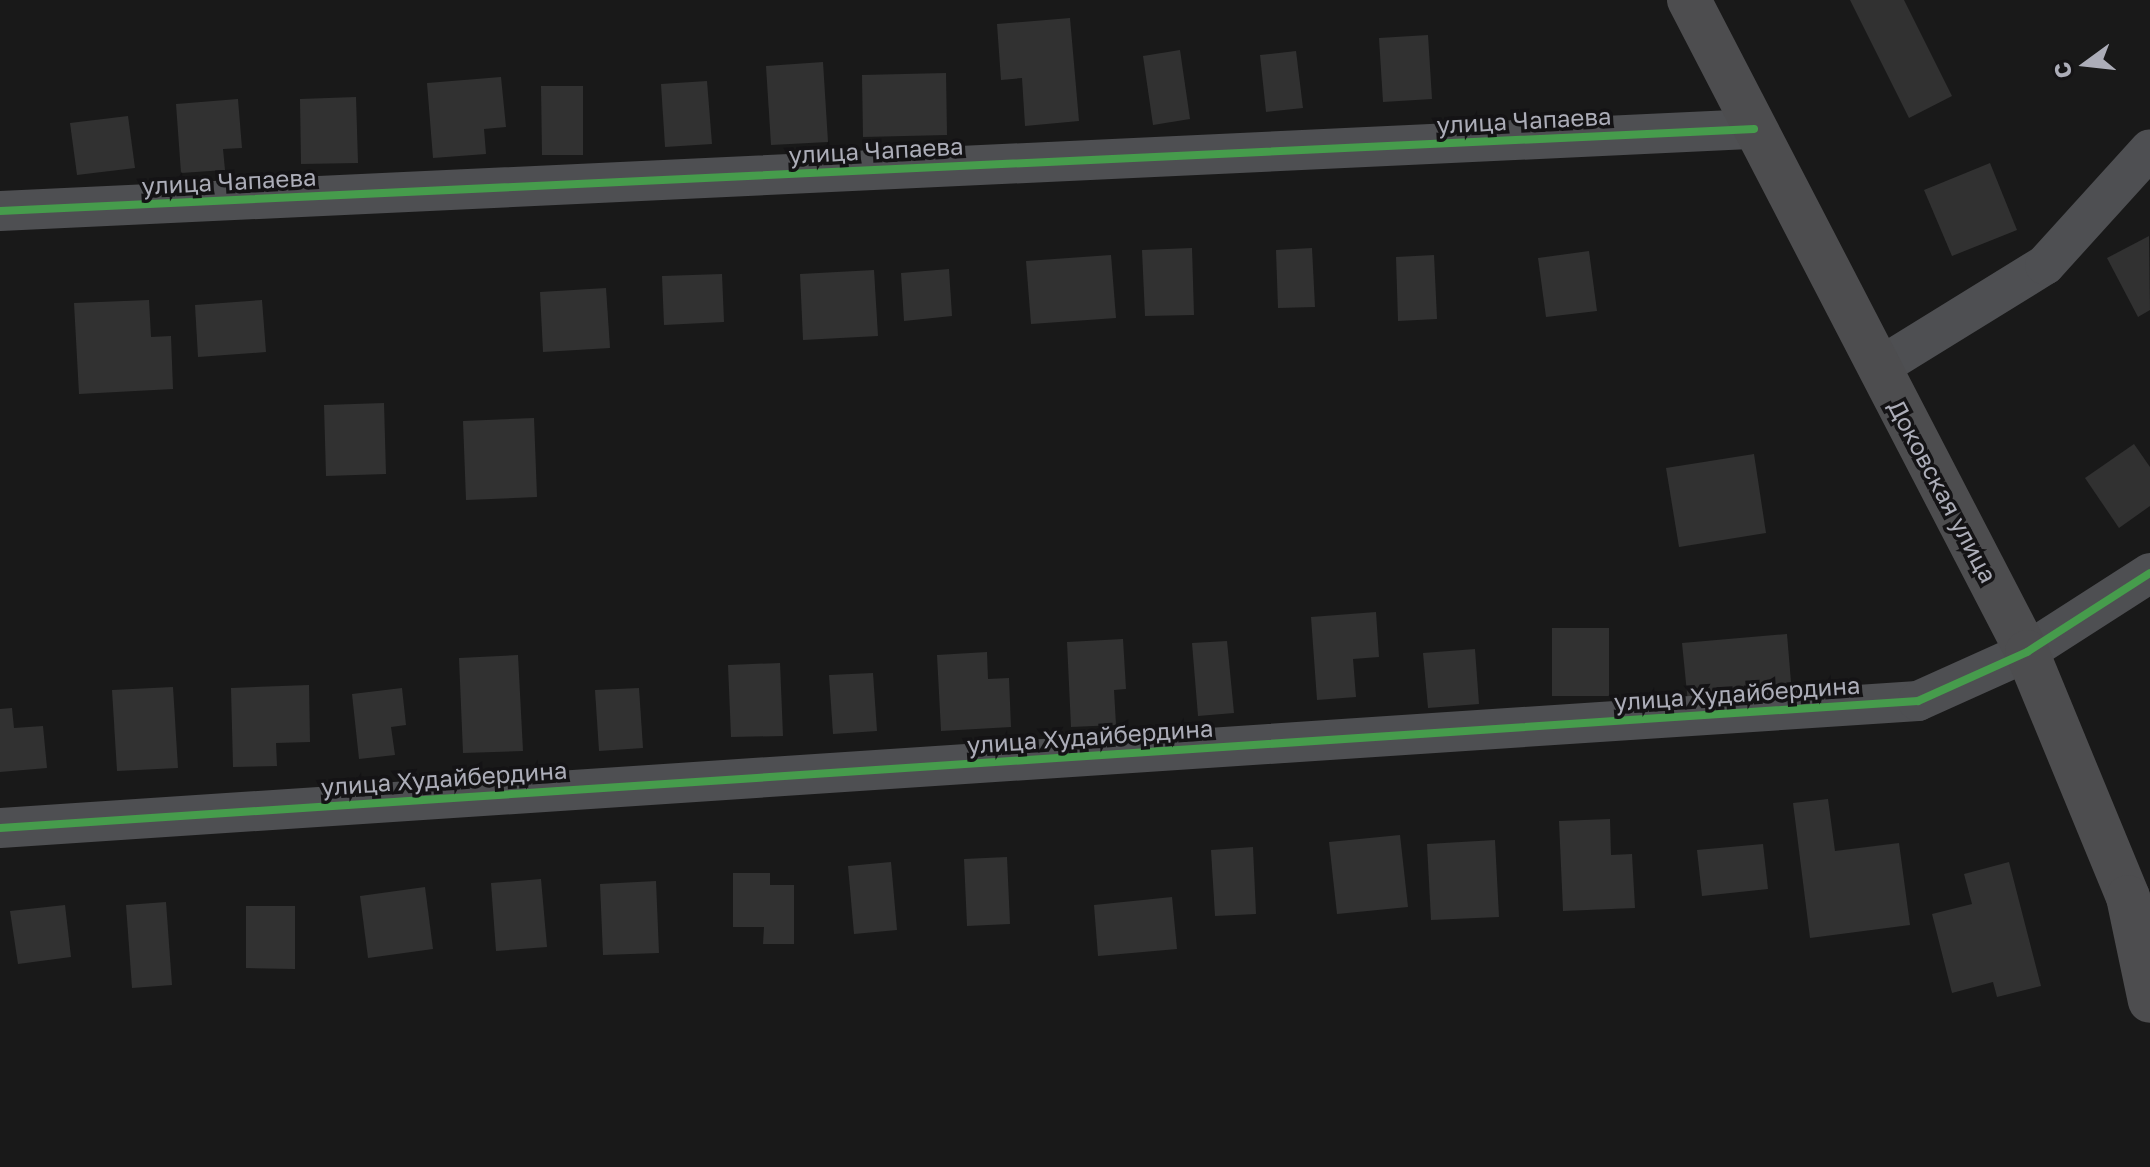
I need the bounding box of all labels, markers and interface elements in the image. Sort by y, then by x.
north arrow [2046,24,2126,104]
text: С [2047,59,2077,81]
street label: улица Чапаева [1436,101,1612,139]
street label: улица Чапаева [788,131,964,169]
street label: улица Чапаева [141,162,317,200]
street label: Доковская улица [1883,395,2003,587]
street label: улица Худайбердина [1613,670,1861,716]
street label: улица Худайбердина [966,713,1214,759]
street label: улица Худайбердина [320,755,568,801]

